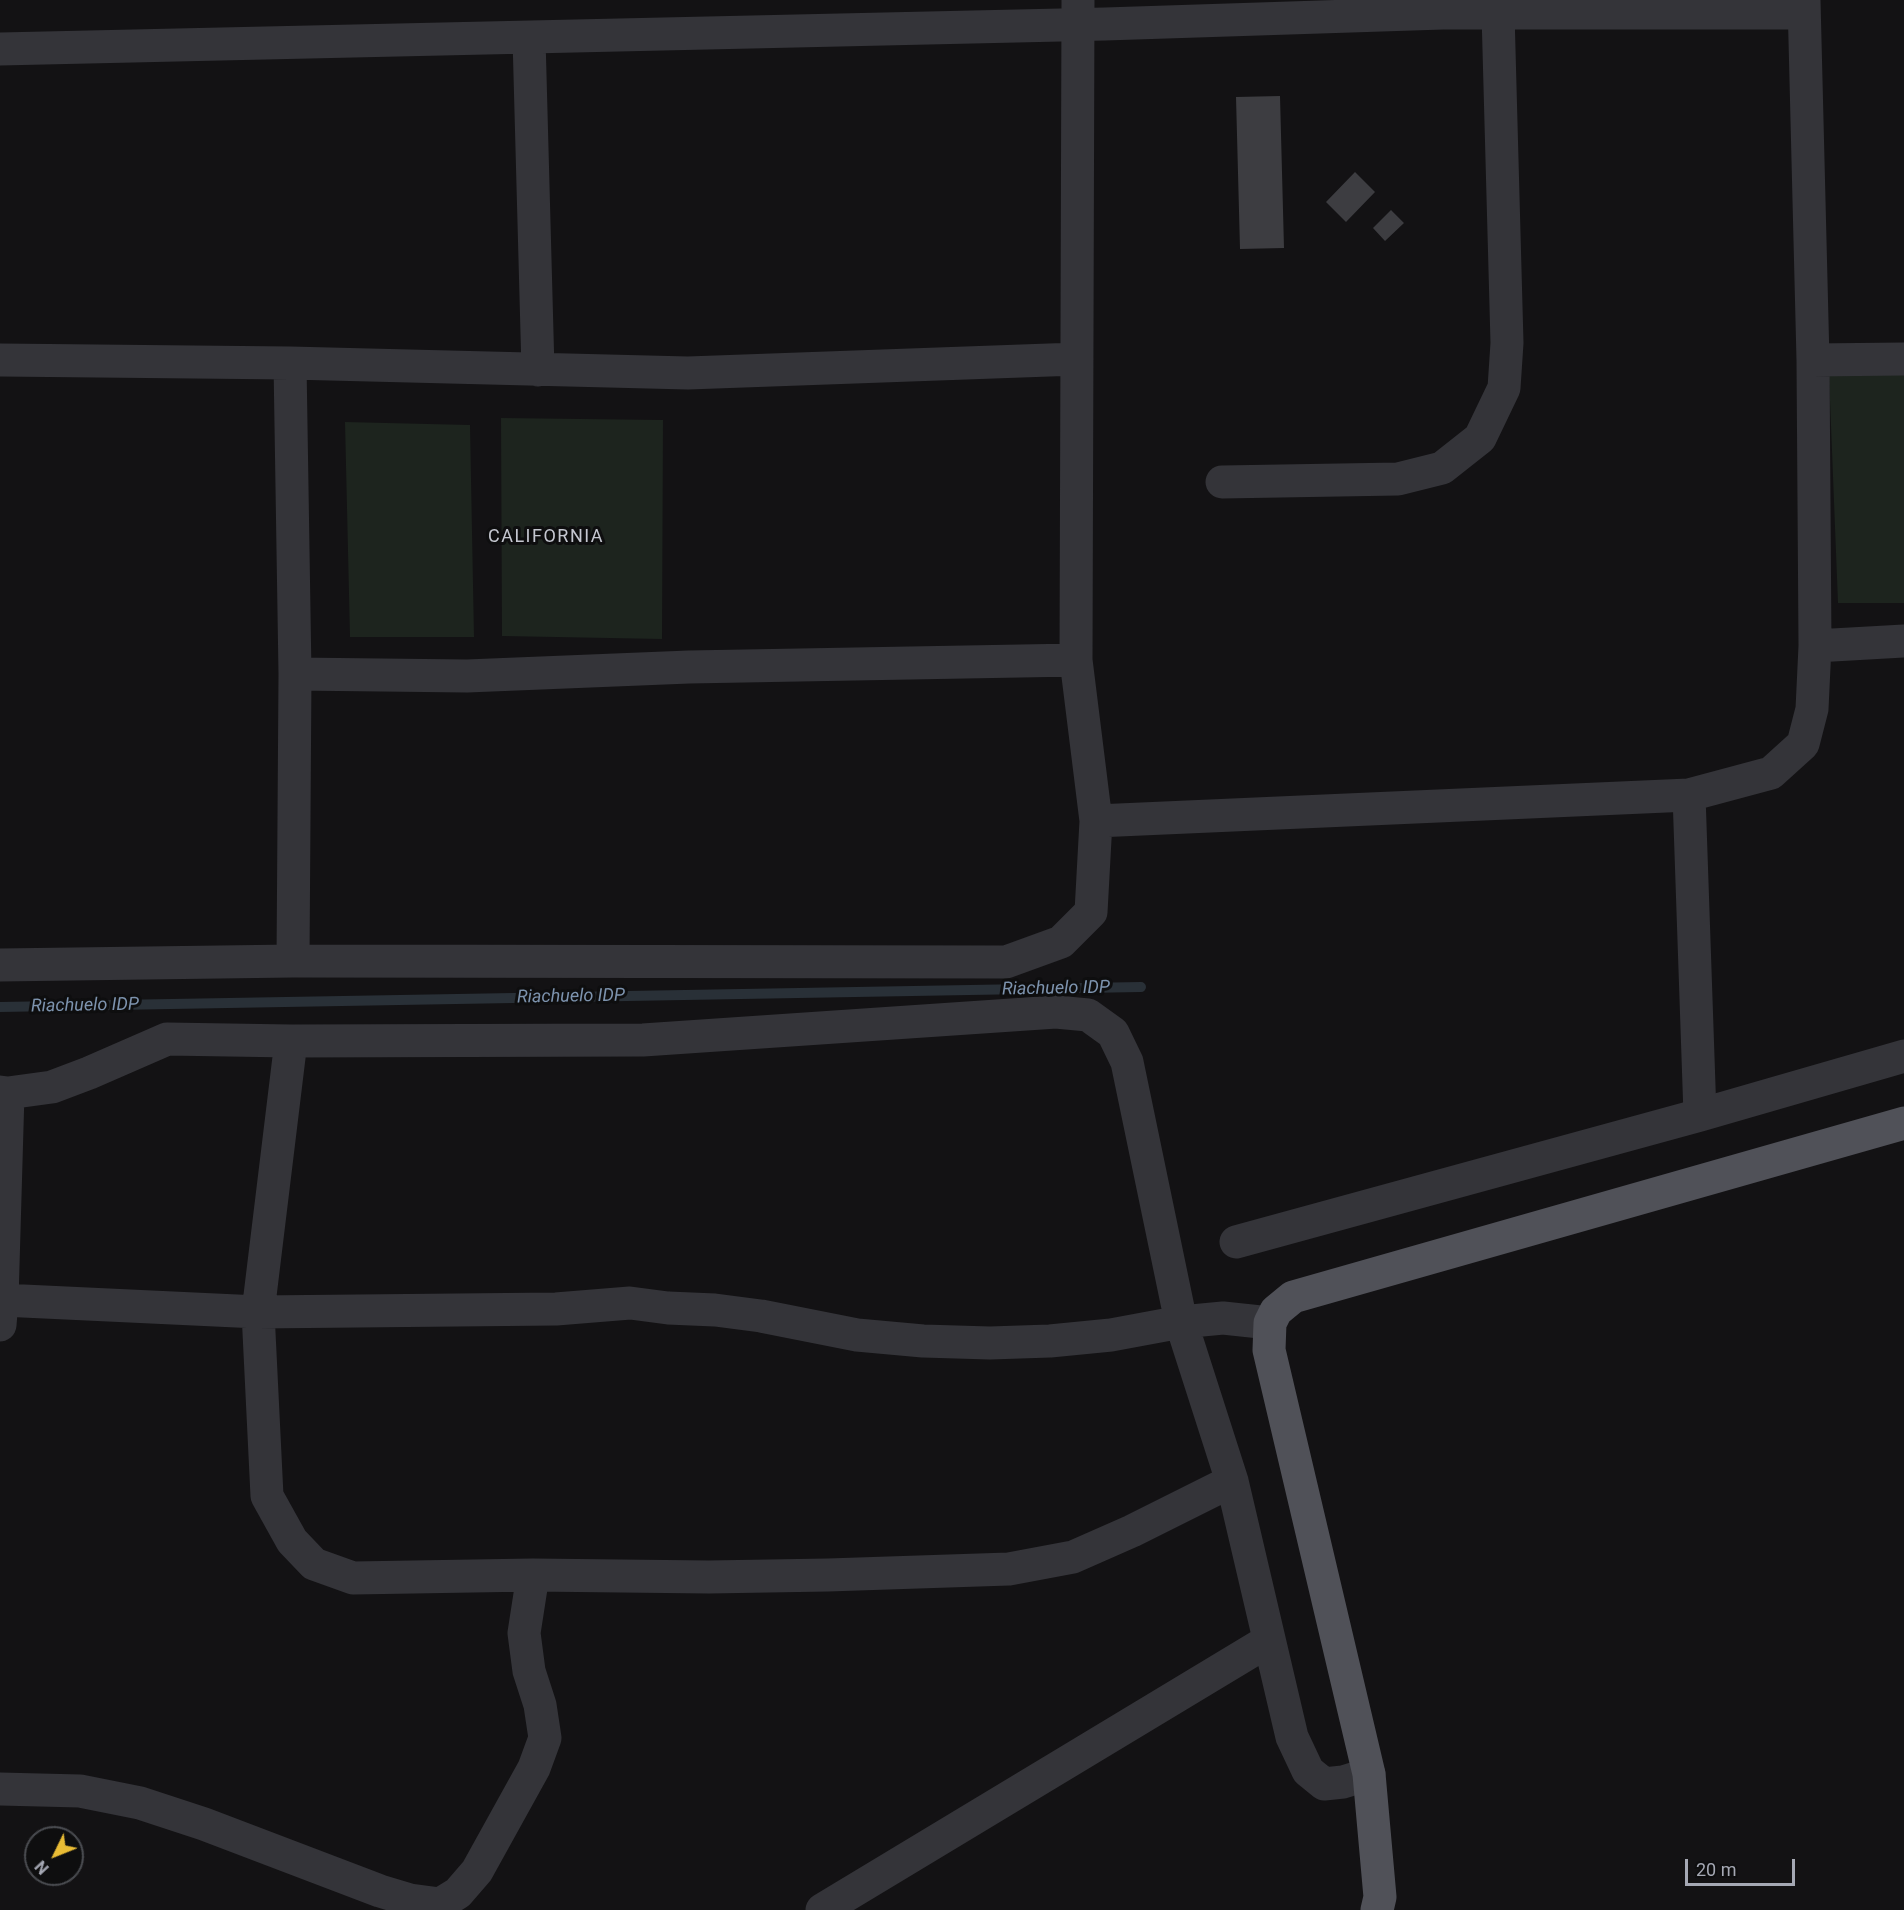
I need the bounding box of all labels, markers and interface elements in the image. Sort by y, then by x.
district label: CALIFORNIA [488,526,604,548]
water label: Riachuelo IDP [1002,977,1110,1001]
water label: Riachuelo IDP [517,985,625,1009]
water label: Riachuelo IDP [31,994,139,1018]
north arrow [24,1826,84,1886]
scale bar [1688,1847,1798,1885]
text: N [31,1857,53,1878]
text: 20 m [1696,1859,1736,1880]

